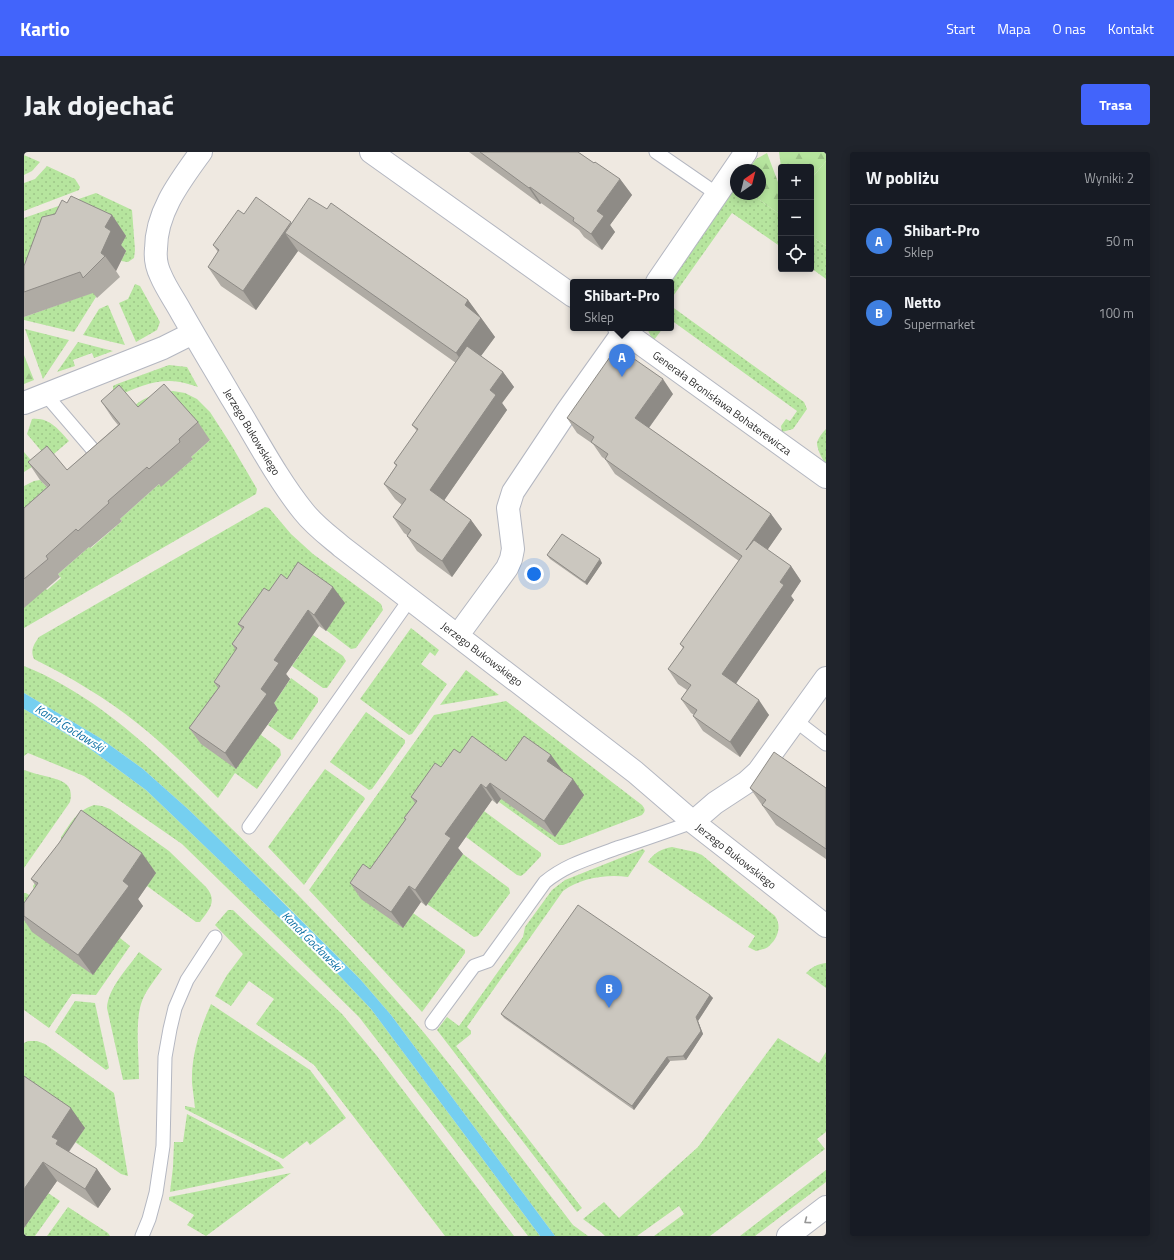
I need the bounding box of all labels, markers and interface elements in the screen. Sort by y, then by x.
text: Kartio [20,14,70,43]
text: Start [946,18,975,39]
text: Mapa [997,18,1030,39]
text: O nas [1052,18,1086,39]
text: Kontakt [1108,18,1154,39]
text: Jak dojechać [24,83,174,126]
button: Trasa [1081,84,1150,125]
north arrow [730,164,766,200]
map controls [778,164,814,272]
button: + [778,164,814,200]
text: W pobliżu [866,165,939,191]
text: Wyniki: 2 [1084,168,1134,188]
button: − [778,200,814,236]
text: Shibart-Pro [904,219,980,242]
text: A [875,231,883,251]
text: 50 m [1106,231,1134,251]
button: locate [778,236,814,272]
text: Sklep [904,242,934,262]
popup [570,279,674,331]
text: Shibart-Pro [584,284,660,307]
text: Netto [904,291,941,314]
text: B [875,303,883,323]
text: 100 m [1098,303,1134,323]
text: Sklep [584,307,614,327]
text: Supermarket [904,314,975,334]
pin: A [609,344,635,377]
street label: Generała Bronisława Bohaterewicza [649,347,795,459]
street label: Jerzego Bukowskiego [220,386,284,479]
your location [524,564,544,584]
street label: Jerzego Bukowskiego [438,618,526,690]
water label: Kanał Gocławski [32,699,110,758]
street label: Jerzego Bukowskiego [692,819,780,893]
water label: Kanał Gocławski [278,907,348,977]
pin: B [596,975,622,1008]
one-way arrow [804,1217,811,1224]

